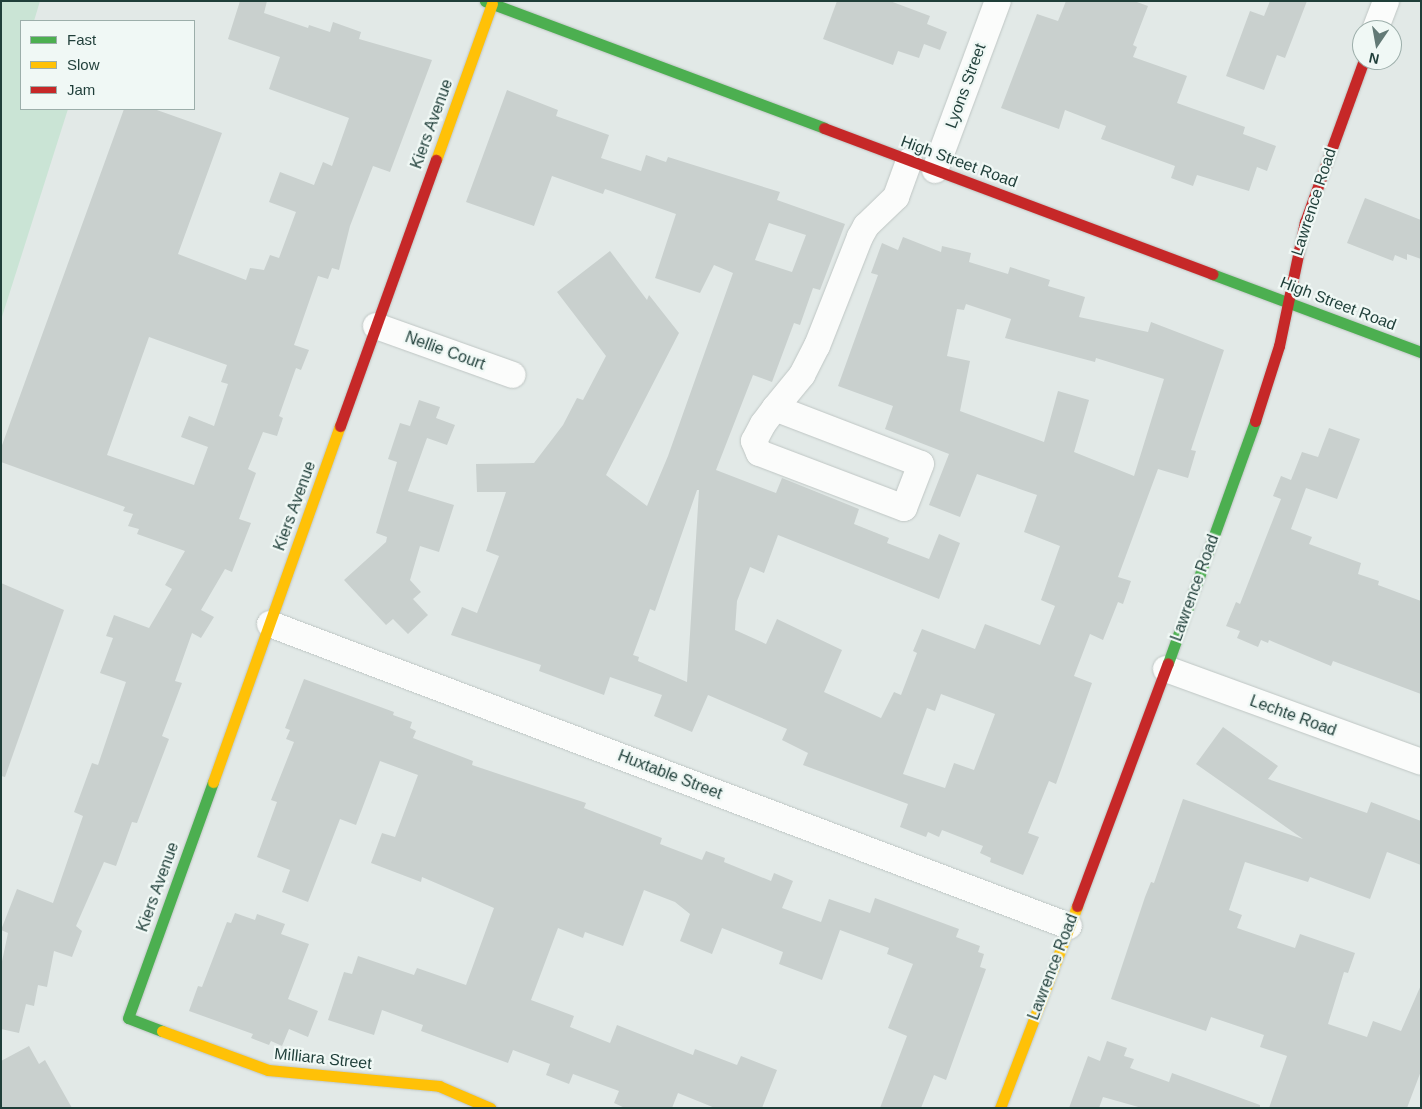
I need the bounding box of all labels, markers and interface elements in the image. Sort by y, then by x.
legend [20,20,195,110]
north arrow [1352,20,1402,70]
text: Fast [67,31,96,48]
street label: Lyons Street [942,41,990,131]
text: N [1367,50,1381,68]
text: Slow [67,56,100,73]
street label: Kiers Avenue [407,76,457,172]
text: Jam [67,81,95,98]
street label: High Street Road [898,132,1020,192]
street label: Lawrence Road [1288,146,1340,258]
street label: High Street Road [1277,273,1399,335]
street label: Nellie Court [402,328,488,374]
street label: Kiers Avenue [270,458,320,554]
street label: Lawrence Road [1167,532,1223,644]
street label: Lechte Road [1247,691,1339,741]
street label: Huxtable Street [615,746,725,804]
street label: Kiers Avenue [133,839,183,935]
street label: Lawrence Road [1024,911,1082,1023]
street label: Milliara Street [273,1044,373,1074]

